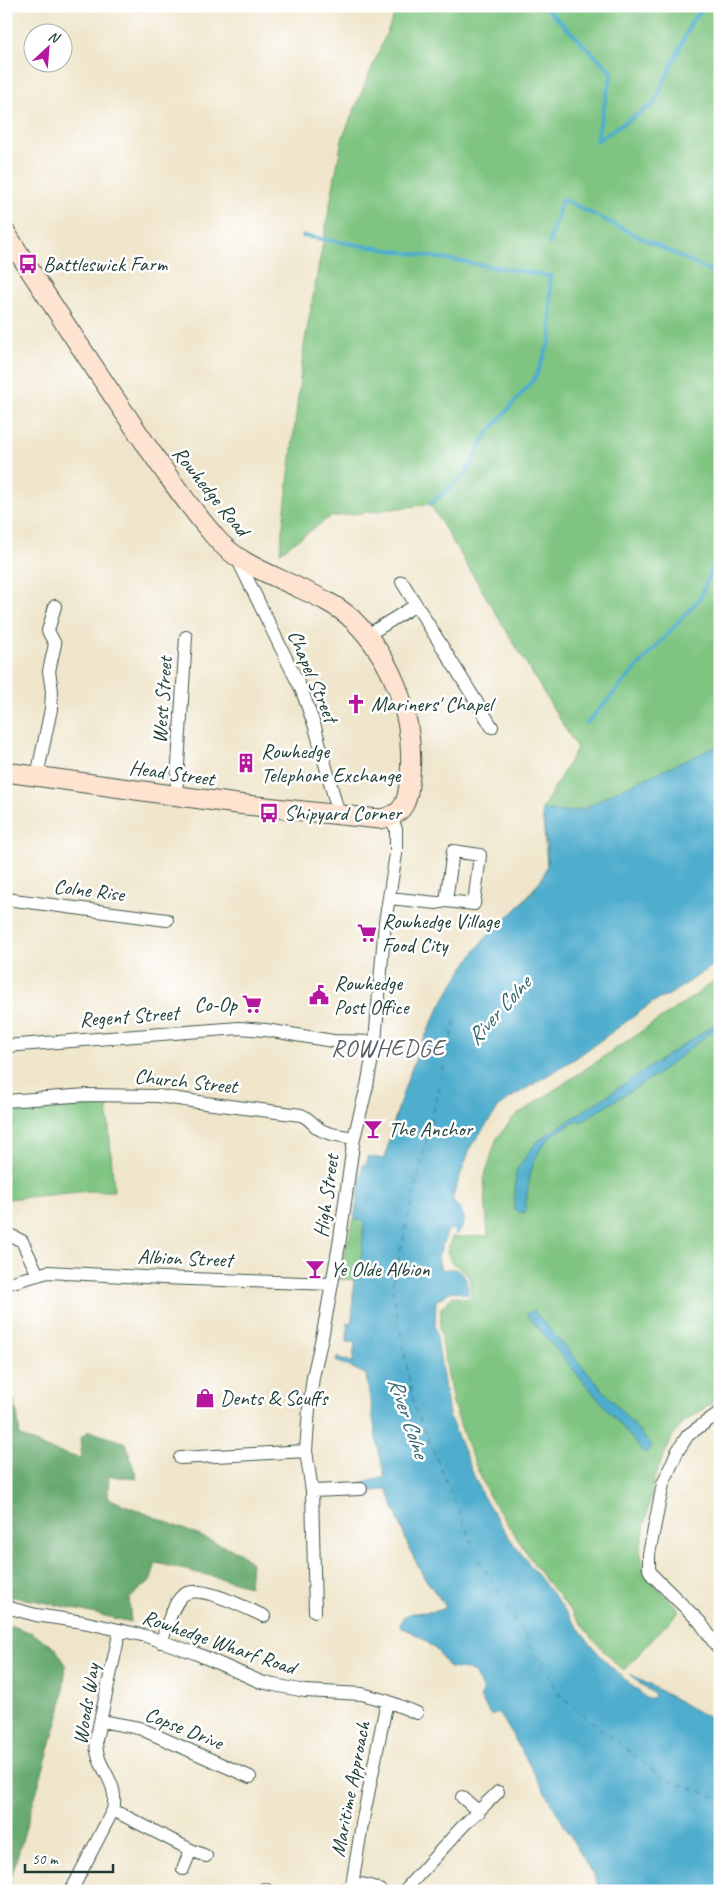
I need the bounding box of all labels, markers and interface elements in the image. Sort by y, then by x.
north arrow [22,22,72,72]
text: N [46,27,63,47]
place label: Battleswick Farm [43,251,169,277]
bus stop icon: Battleswick Farm [17,253,39,275]
street label: Rowhedge Road [167,441,258,544]
street label: Chapel Street [282,626,345,729]
street label: West Street [146,654,178,744]
place label: Mariners' Chapel [371,691,496,717]
church icon: Mariners' Chapel [345,693,367,715]
place label: Rowhedge Telephone Exchange [261,738,402,788]
building icon: Rowhedge Telephone Exchange [235,752,257,774]
street label: Head Street [128,754,218,792]
place label: Shipyard Corner [284,800,403,826]
bus stop icon: Shipyard Corner [258,802,280,824]
street label: Colne Rise [52,873,128,907]
place label: Rowhedge Village Food City [382,908,500,958]
supermarket icon: Rowhedge Village Food City [356,922,378,944]
water label: River Colne [461,968,539,1051]
place label: Rowhedge Post Office [334,970,411,1020]
public building icon: Rowhedge Post Office [308,984,330,1006]
place label: Co-Op [194,991,238,1017]
supermarket icon: Co-Op [241,993,263,1015]
street label: Regent Street [79,999,183,1032]
district label: ROWHEDGE [331,1033,447,1063]
street label: Church Street [133,1063,241,1100]
place label: The Anchor [388,1116,474,1142]
bar icon: The Anchor [362,1118,384,1140]
street label: High Street [307,1151,345,1239]
street label: Albion Street [137,1243,236,1273]
place label: Ye Olde Albion [330,1256,430,1282]
bar icon: Ye Olde Albion [304,1258,326,1280]
water label: River Colne [381,1374,436,1465]
place label: Dents & Scuffs [220,1385,329,1411]
shop icon: Dents & Scuffs [194,1387,216,1409]
street label: Rowhedge Wharf Road [139,1604,303,1682]
street label: Woods Way [67,1660,105,1746]
street label: Copse Drive [141,1701,229,1756]
street label: Maritime Approach [324,1718,376,1859]
scale bar [25,1842,112,1874]
text: 50 m [32,1850,59,1869]

